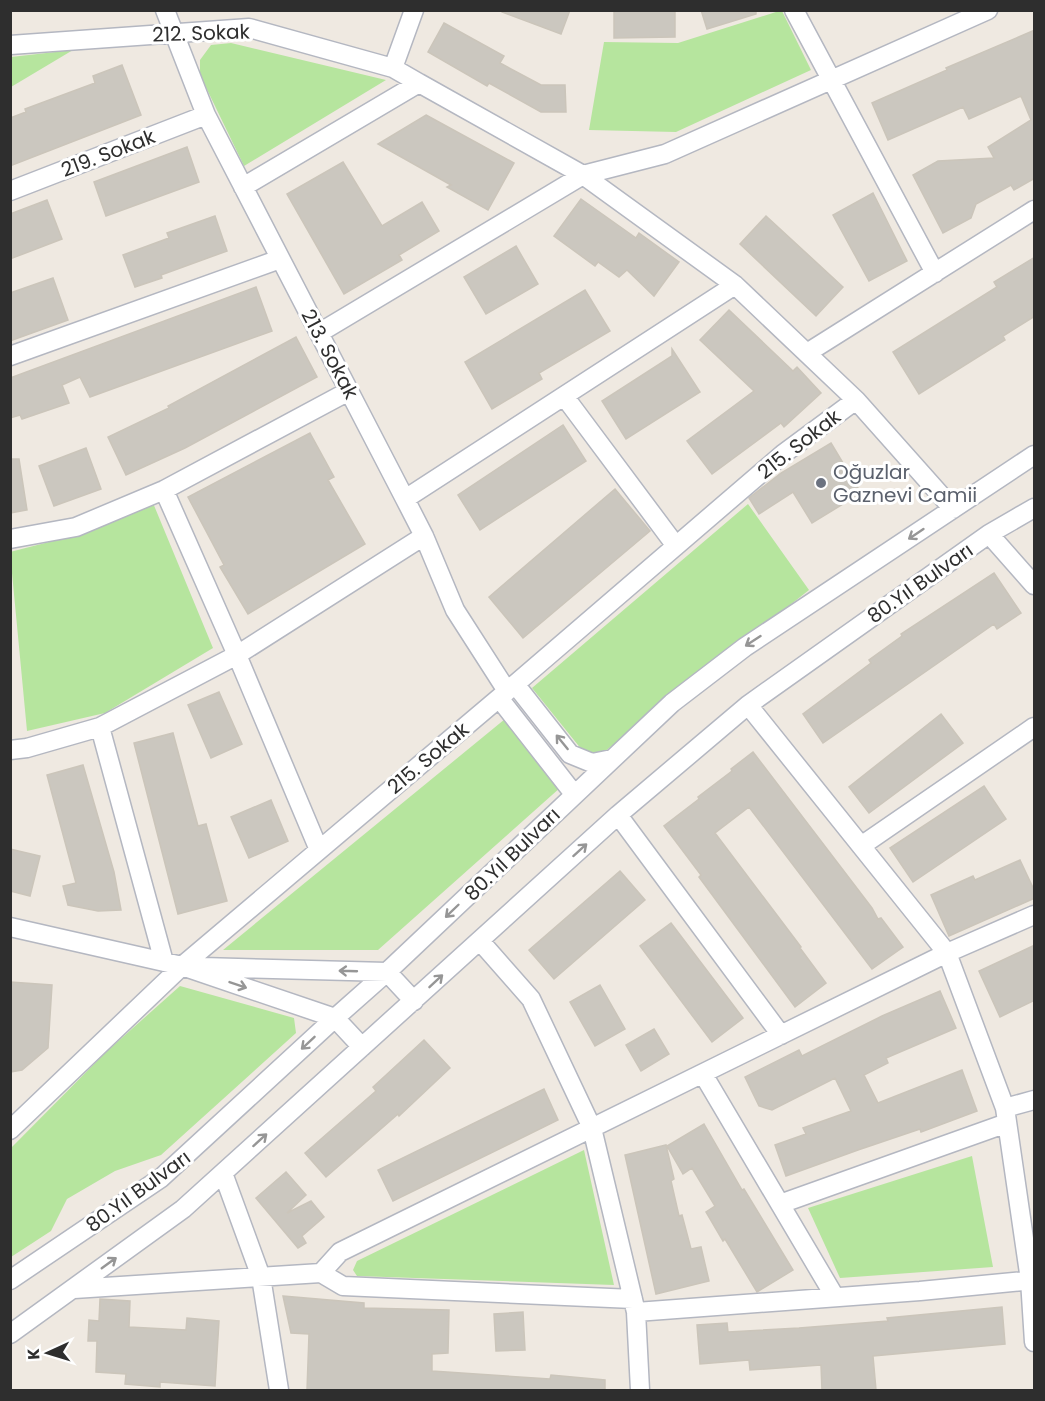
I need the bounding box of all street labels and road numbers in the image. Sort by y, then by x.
street label: 212. Sokak [152,17,251,49]
street label: 219. Sokak [57,122,160,184]
street label: 213. Sokak [295,304,366,404]
street label: 215. Sokak [752,402,847,485]
street label: 80.Yıl Bulvarı [861,536,979,630]
street label: 215. Sokak [381,715,475,800]
street label: 80.Yıl Bulvarı [458,801,566,907]
street label: 80.Yıl Bulvarı [80,1143,196,1239]

